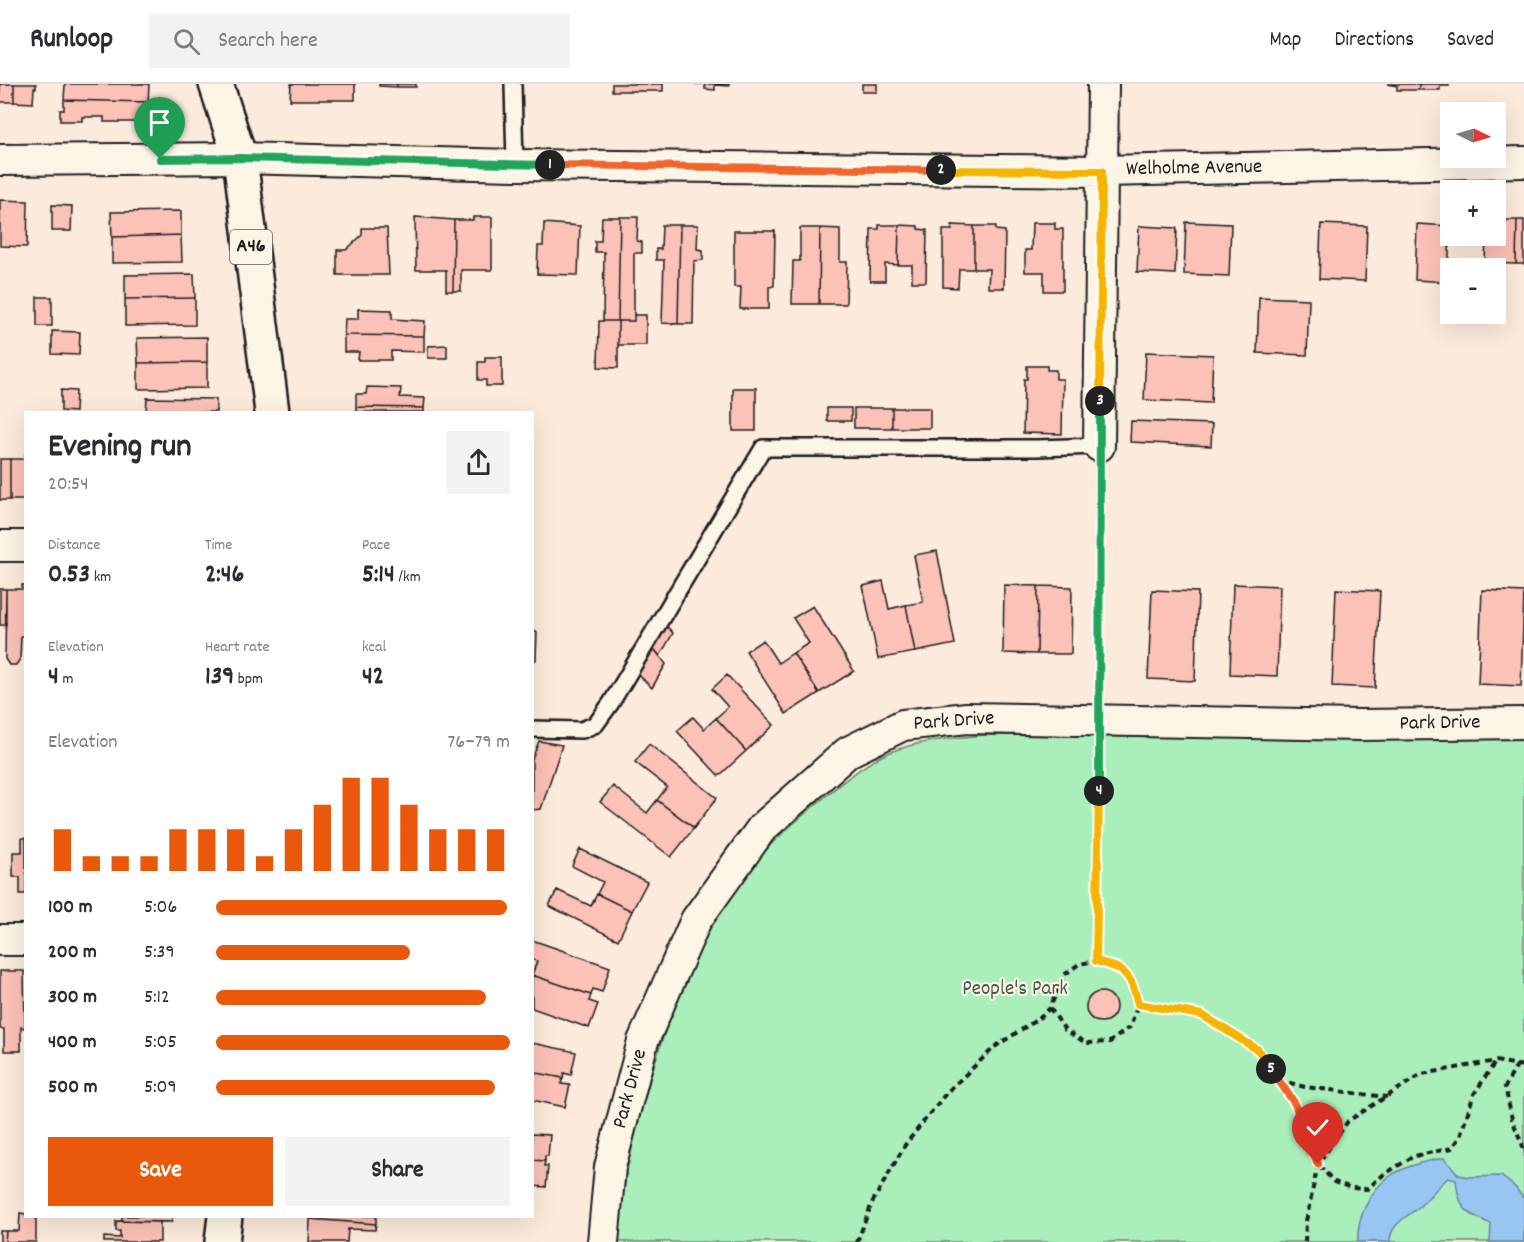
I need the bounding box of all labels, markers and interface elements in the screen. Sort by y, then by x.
search box [149,14,569,68]
text: Runloop [30,21,113,61]
icon: search [170,25,203,58]
text: Search here [218,26,318,57]
text: Map [1270,26,1301,56]
text: Directions [1334,26,1414,56]
text: Saved [1447,26,1494,56]
pin [134,97,185,159]
north arrow [1440,102,1506,168]
map controls [1440,102,1506,324]
icon: arrive [143,106,176,139]
pin: 1 [535,150,565,180]
text: 1 [548,153,552,176]
street label: Welholme Avenue [1126,153,1262,185]
pin: 2 [926,155,956,185]
text: 2 [938,158,945,181]
button: + [1440,180,1506,246]
road number: A46 [230,230,272,264]
button: − [1440,258,1506,324]
pin: 3 [1085,386,1115,416]
text: 3 [1096,389,1104,412]
text: Evening run [48,425,192,472]
button: share [447,431,510,494]
text: 20:54 [48,471,89,499]
text: Distance [48,534,100,557]
text: Time [205,534,232,557]
text: Pace [362,534,390,557]
text: 0.53 [48,557,90,594]
text: 2:46 [205,557,244,594]
text: 5:14 [362,557,395,594]
text: km [90,566,111,589]
text: /km [395,566,421,589]
text: Elevation [48,636,104,659]
text: Heart rate [205,636,270,659]
text: kcal [362,636,386,659]
text: 4 [48,659,59,696]
text: 139 [205,659,234,696]
text: 42 [362,659,384,696]
text: m [59,668,73,691]
text: bpm [234,668,263,691]
street label: Park Drive [913,704,995,740]
street label: Park Drive [1399,708,1481,740]
text: Elevation [48,729,118,757]
text: 76–79 m [447,729,510,757]
pin: 4 [1084,776,1114,806]
text: 4 [1096,779,1102,802]
text: 100 m [48,894,93,922]
text: 5:06 [144,894,177,922]
text: 200 m [48,939,97,967]
text: 5:39 [144,939,175,967]
park label: People's Park [962,975,1068,1005]
text: 300 m [48,984,97,1012]
text: 5:12 [144,984,170,1012]
text: 400 m [48,1029,96,1057]
text: 5:05 [144,1029,177,1057]
street label: Park Drive [606,1046,656,1132]
pin: 5 [1256,1054,1286,1084]
text: 5 [1267,1057,1275,1080]
text: 500 m [48,1074,97,1102]
text: 5:09 [144,1074,177,1102]
pin [1292,1102,1343,1164]
icon: check [1301,1111,1334,1144]
button: Save [48,1137,273,1206]
button: Share [285,1137,510,1206]

